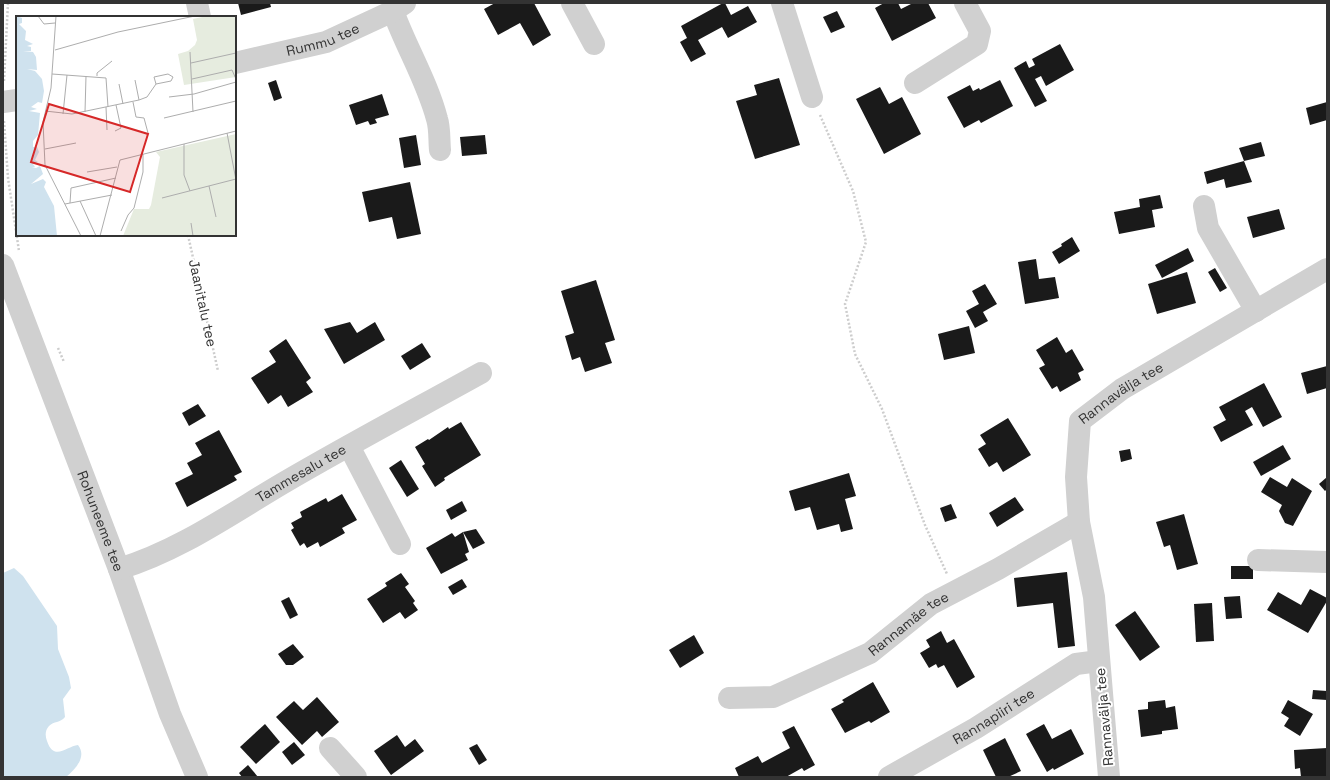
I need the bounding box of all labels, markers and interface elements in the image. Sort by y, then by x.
inset map [16,16,236,236]
street label: Rummu tee [284,19,362,60]
street label: Jaanitalu tee [185,258,221,348]
street label: Rannavälja tee [1075,358,1166,428]
street label: Tammesalu tee [252,440,349,506]
street label: Rohuneeme tee [73,468,128,574]
street label: Rannamäe tee [864,587,952,660]
street label: Rannavälja tee [1091,667,1117,767]
street label: Rannapiiri tee [949,684,1038,748]

